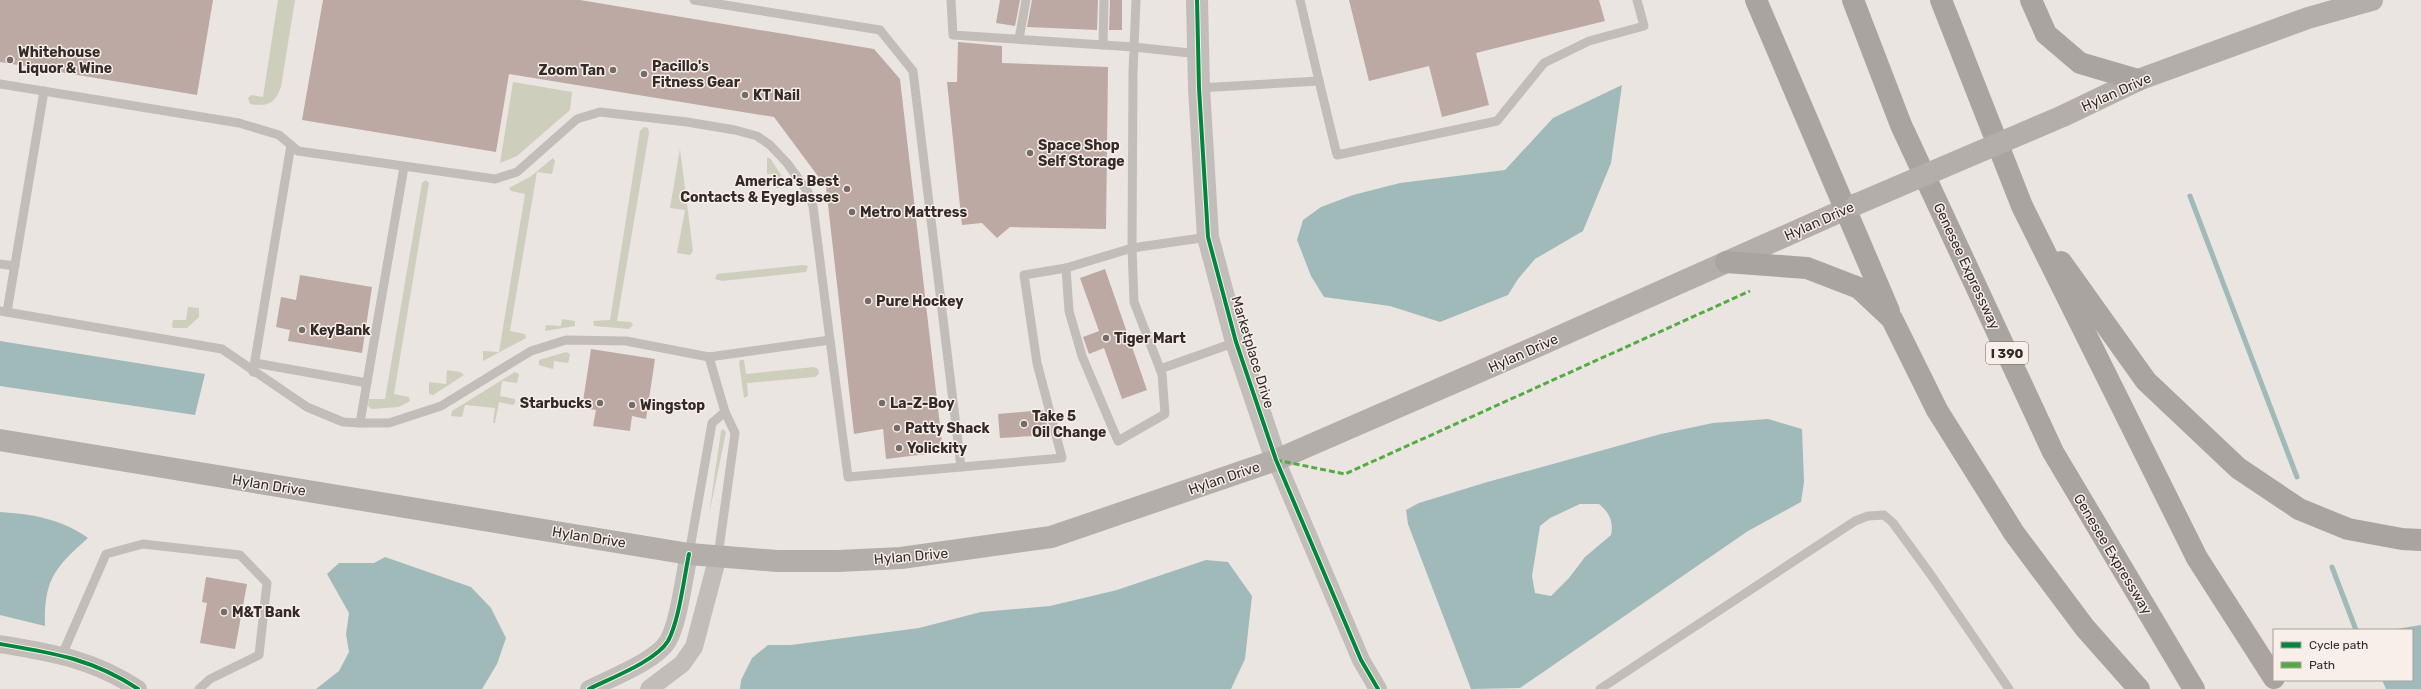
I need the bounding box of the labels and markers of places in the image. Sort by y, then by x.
place label: Whitehouse Liquor & Wine [18,44,112,77]
marker: Whitehouse Liquor & Wine [5,55,15,65]
place label: Pacillo's Fitness Gear [652,58,741,91]
place label: Zoom Tan [539,62,605,79]
marker: Zoom Tan [608,65,618,75]
marker: Pacillo's Fitness Gear [639,69,649,79]
place label: KT Nail [753,87,800,104]
marker: KT Nail [740,90,750,100]
place label: Space Shop Self Storage [1038,137,1125,170]
marker: Space Shop Self Storage [1025,148,1035,158]
place label: America's Best Contacts & Eyeglasses [680,173,839,206]
marker: America's Best Contacts & Eyeglasses [842,184,852,194]
place label: Metro Mattress [860,204,967,221]
marker: Metro Mattress [847,207,857,217]
place label: Pure Hockey [876,293,964,310]
marker: Pure Hockey [863,296,873,306]
place label: KeyBank [310,322,371,339]
marker: KeyBank [297,325,307,335]
place label: Tiger Mart [1114,330,1186,347]
marker: Tiger Mart [1101,333,1111,343]
place label: Starbucks [520,395,592,412]
place label: La-Z-Boy [890,395,955,412]
place label: Wingstop [640,397,705,414]
marker: Starbucks [595,398,605,408]
marker: La-Z-Boy [877,398,887,408]
marker: Wingstop [627,400,637,410]
place label: Take 5 Oil Change [1032,408,1106,441]
marker: Take 5 Oil Change [1019,419,1029,429]
place label: Patty Shack [905,420,990,437]
marker: Patty Shack [892,423,902,433]
place label: Yolickity [907,440,968,457]
marker: Yolickity [894,443,904,453]
place label: M&T Bank [232,604,301,621]
marker: M&T Bank [219,607,229,617]

